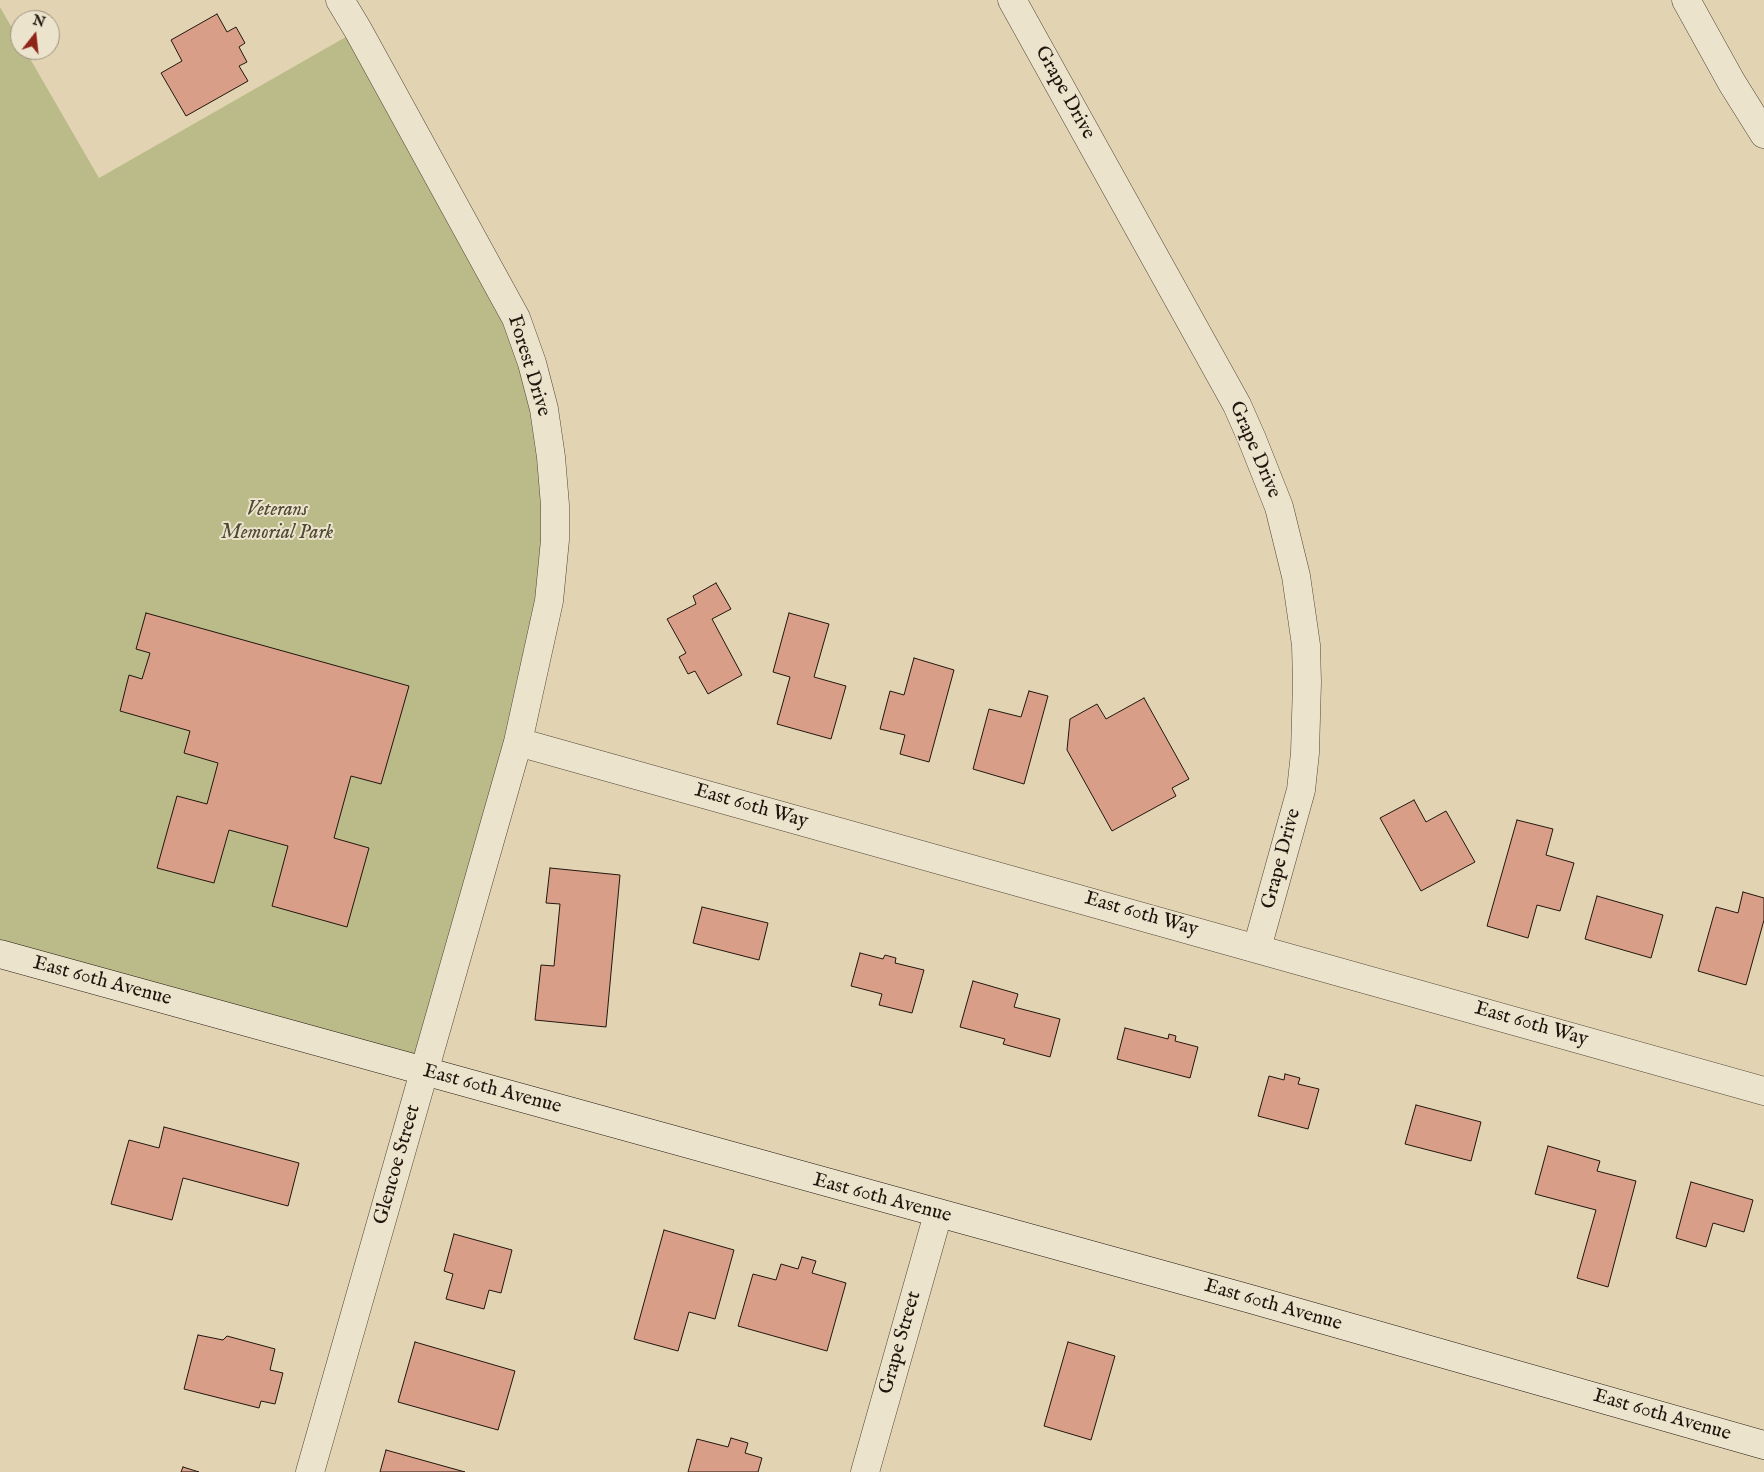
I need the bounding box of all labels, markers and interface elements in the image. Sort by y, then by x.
north arrow [10,10,60,60]
text: N [31,11,47,32]
street label: Grape Drive [1029,42,1099,144]
street label: Forest Drive [501,312,555,420]
street label: Grape Drive [1223,398,1285,502]
park label: Veterans Memorial Park [221,499,333,546]
street label: East 60th Way [691,779,811,835]
street label: Grape Drive [1257,806,1307,912]
street label: East 60th Way [1081,887,1201,943]
street label: East 60th Avenue [30,952,174,1012]
street label: East 60th Way [1471,997,1591,1053]
street label: East 60th Avenue [420,1060,564,1120]
street label: Glencoe Street [369,1102,427,1228]
street label: East 60th Avenue [810,1169,954,1229]
street label: East 60th Avenue [1201,1275,1345,1337]
street label: Grape Street [875,1289,927,1397]
street label: East 60th Avenue [1590,1385,1734,1447]

